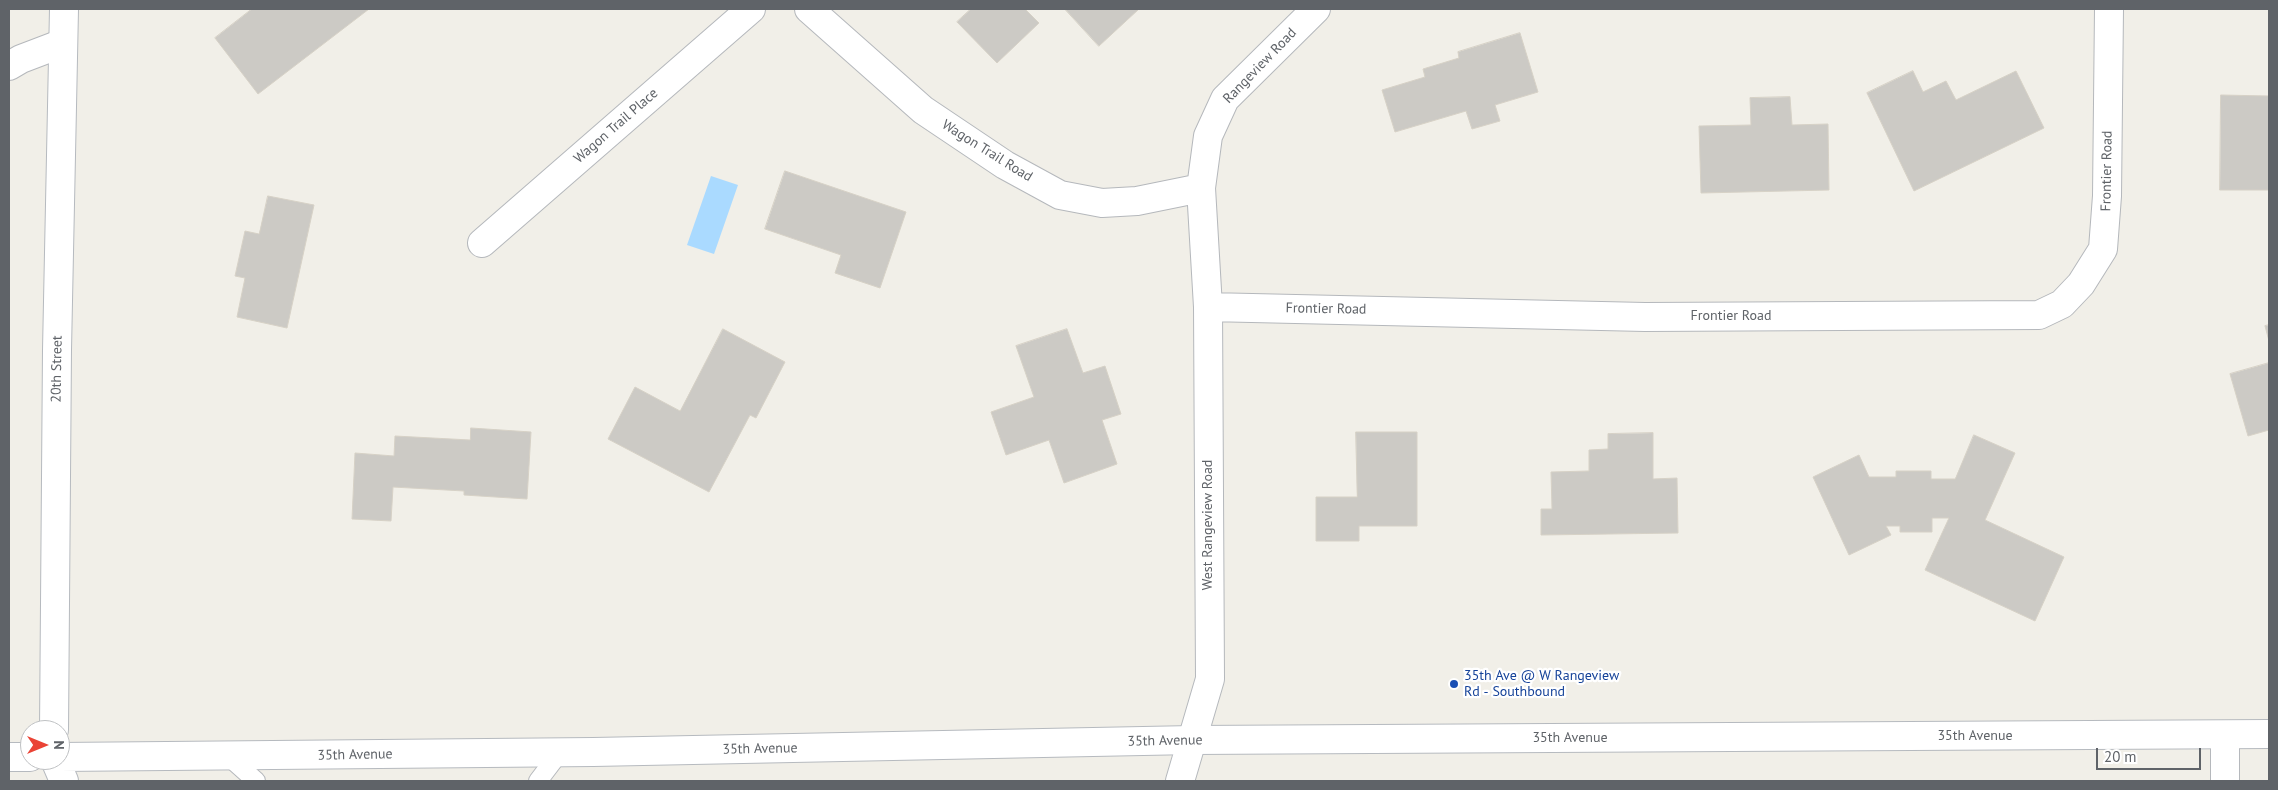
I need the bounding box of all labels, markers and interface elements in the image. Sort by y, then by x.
street label: Rangeview Road [1220,25,1300,107]
street label: Wagon Trail Place [571,85,661,167]
street label: Wagon Trail Road [939,116,1035,186]
street label: Frontier Road [2098,130,2116,212]
street label: Frontier Road [1285,300,1367,318]
street label: Frontier Road [1691,308,1771,324]
street label: 20th Street [48,335,66,403]
street label: West Rangeview Road [1200,460,1216,590]
place label: 35th Ave @ W Rangeview Rd - Southbound [1464,668,1619,700]
marker: 35th Ave @ W Rangeview Rd - Southbound [1448,678,1460,690]
north arrow [20,720,70,770]
street label: 35th Avenue [1937,728,2013,744]
street label: 35th Avenue [1532,730,1608,746]
street label: 35th Avenue [1127,732,1203,750]
scale bar [2098,738,2203,770]
text: N [50,740,68,750]
street label: 35th Avenue [722,740,798,758]
street label: 35th Avenue [317,746,393,764]
text: 20 m [2104,747,2137,766]

